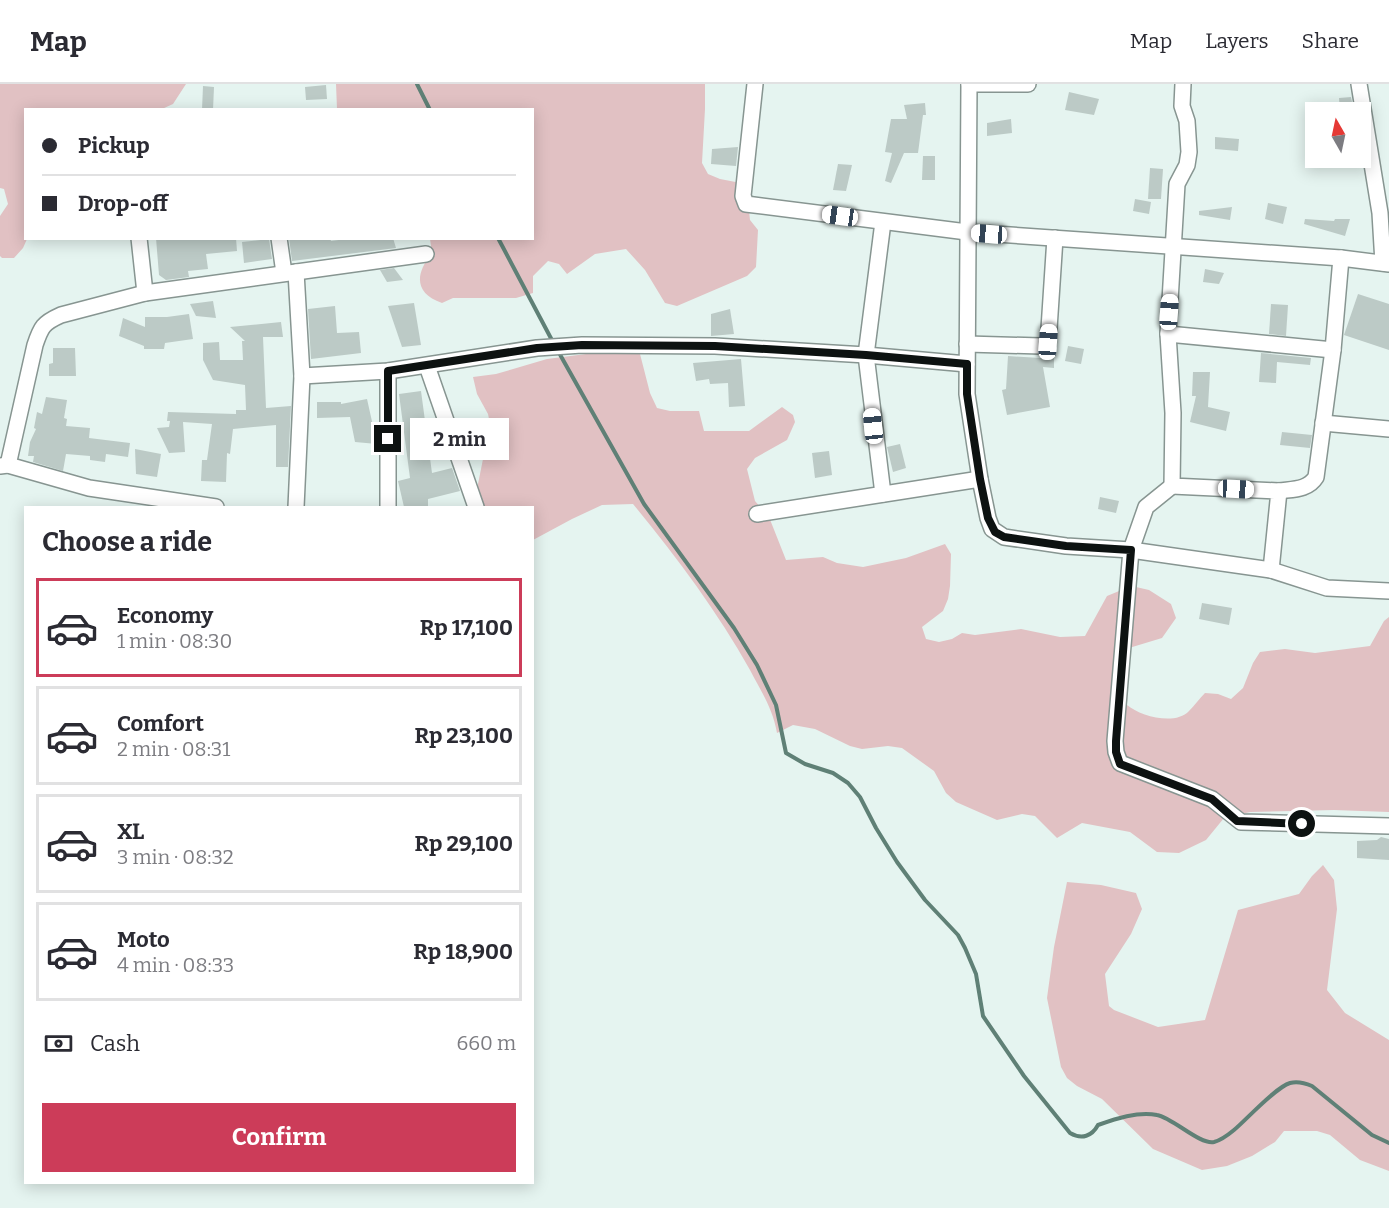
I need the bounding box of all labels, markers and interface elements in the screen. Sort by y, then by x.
text: Map [30,25,87,58]
text: Map [1130,28,1172,54]
text: Layers [1205,28,1269,54]
text: Share [1302,28,1359,54]
north arrow [1305,102,1371,168]
map controls [1305,102,1371,168]
text: Pickup [78,132,150,159]
text: Drop-off [78,190,168,217]
car [821,205,859,227]
car [970,224,1008,244]
car [1159,293,1179,331]
car [1038,323,1058,361]
car [862,407,884,445]
callout: 2 min [409,418,508,460]
route end [374,425,401,452]
text: 2 min [433,427,486,451]
car [1218,479,1254,499]
text: Choose a ride [42,526,212,558]
icon: car [45,601,99,655]
text: Economy [117,602,213,629]
text: Rp 17,100 [420,614,513,641]
text: 1 min · 08:30 [117,629,232,653]
icon: car [45,709,99,763]
text: Comfort [117,710,204,737]
text: Rp 23,100 [415,722,513,749]
text: 2 min · 08:31 [117,737,230,761]
route start [1288,810,1315,837]
icon: car [45,817,99,871]
text: XL [117,818,144,845]
text: Rp 29,100 [415,830,513,857]
text: 3 min · 08:32 [117,845,234,869]
icon: car [45,925,99,979]
text: Moto [117,926,170,953]
text: Rp 18,900 [413,938,513,965]
text: 4 min · 08:33 [117,953,234,977]
icon: cash [42,1027,75,1060]
text: Cash [90,1030,140,1057]
text: 660 m [457,1031,516,1055]
button: Confirm [42,1103,516,1172]

